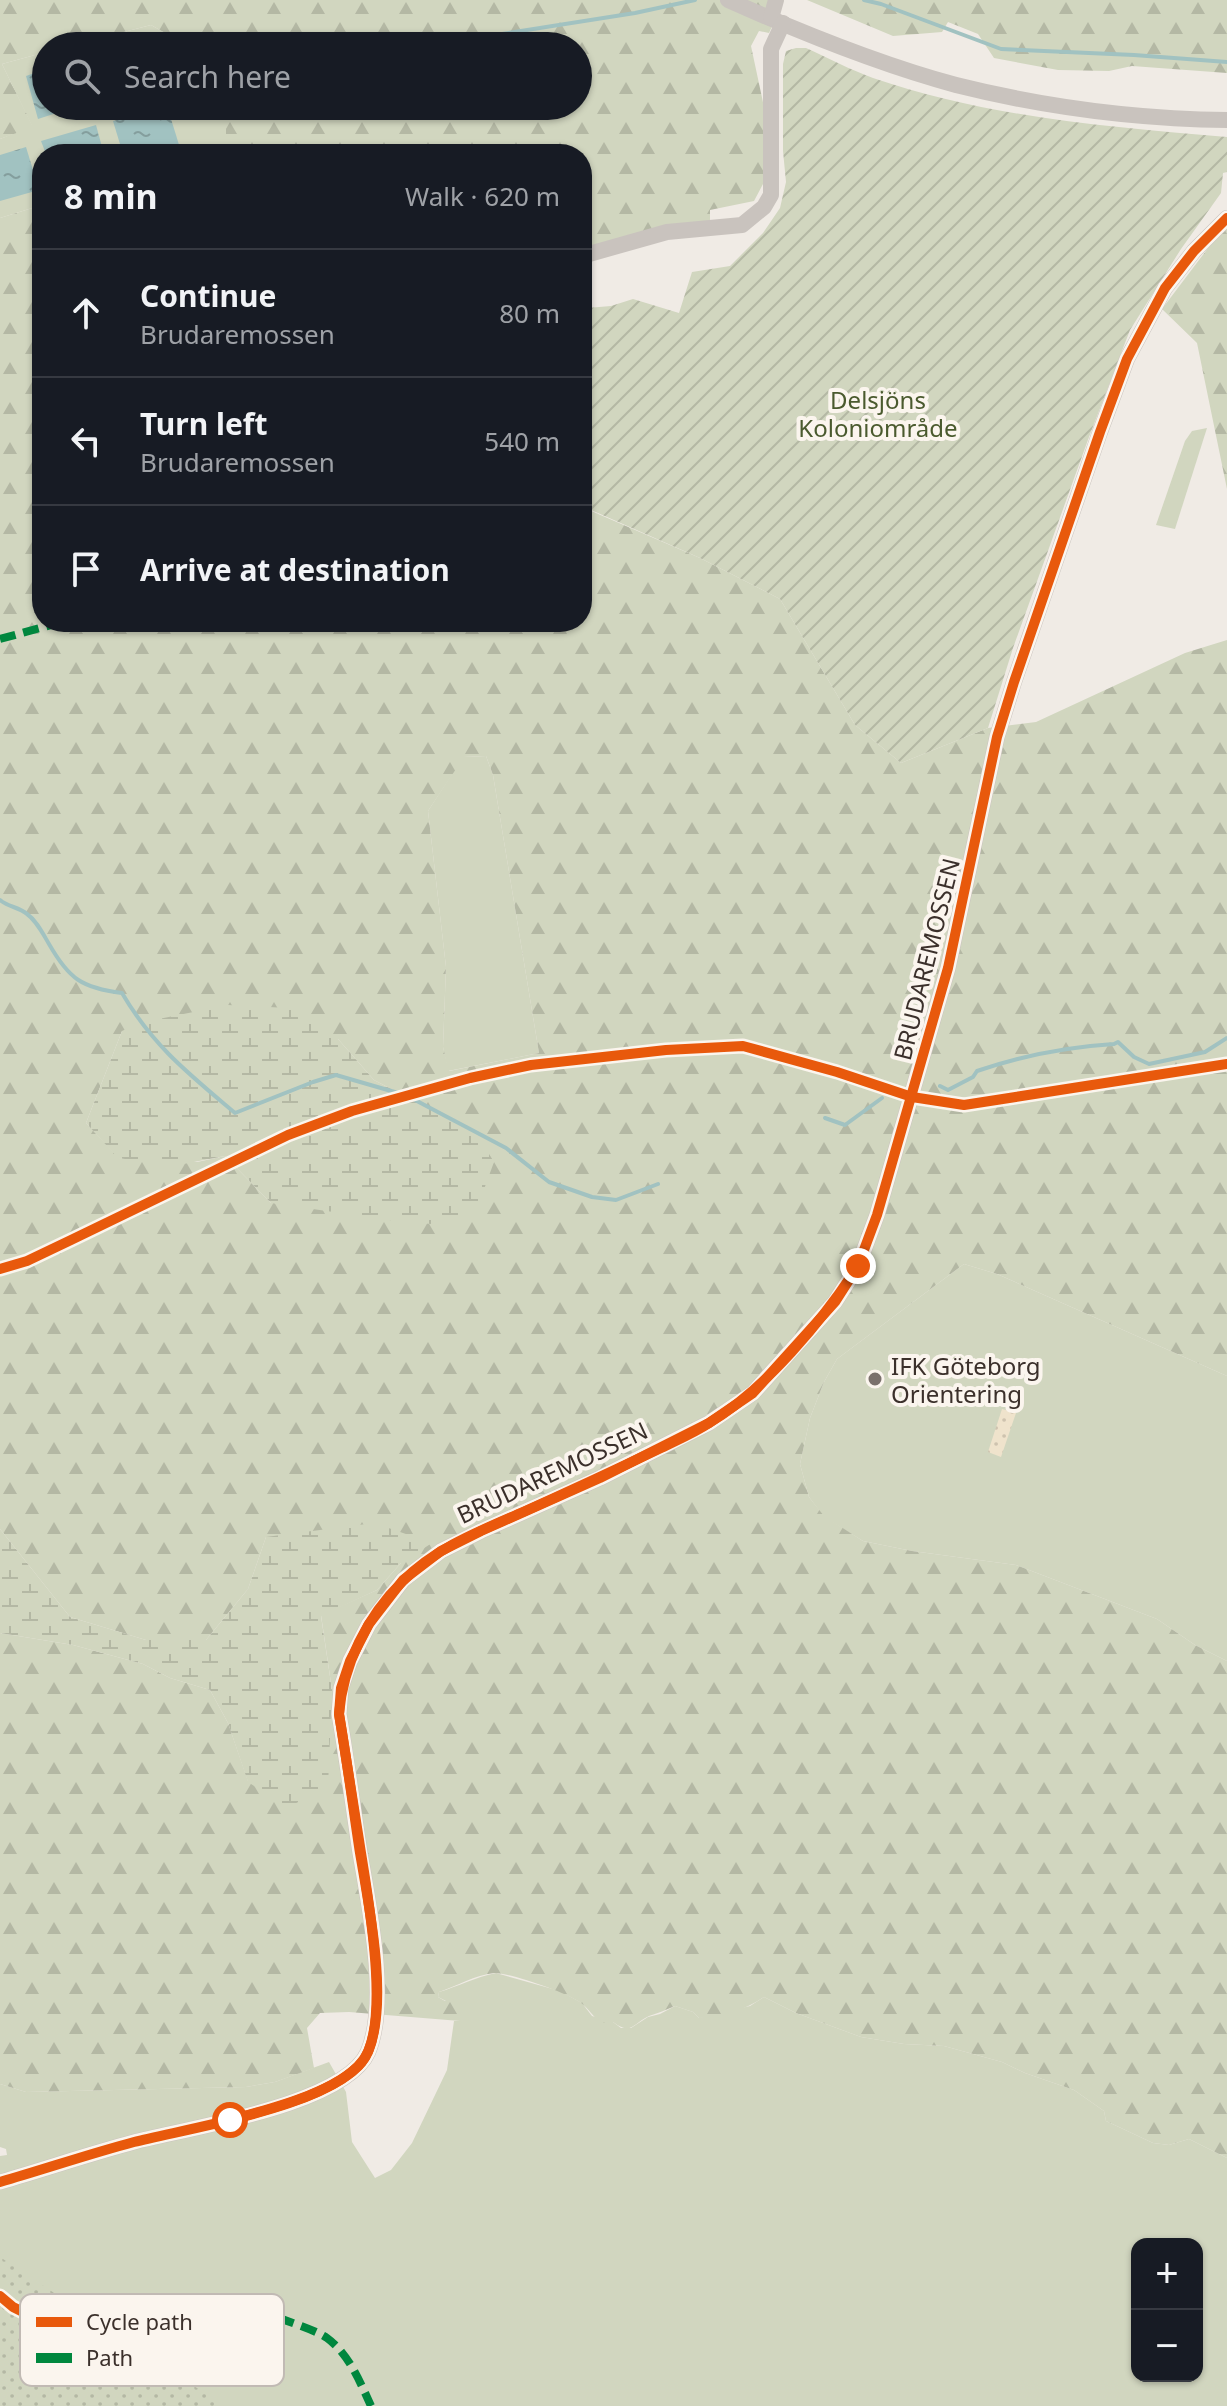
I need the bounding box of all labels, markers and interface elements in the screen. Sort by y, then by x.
search box [32,32,592,120]
icon: search [60,54,104,98]
text: Search here [124,56,291,97]
text: 8 min [64,173,158,219]
text: Walk · 620 m [405,178,560,214]
text: Continue [140,275,276,316]
icon: ahead [64,291,108,335]
text: 80 m [499,295,560,331]
text: Brudaremossen [140,316,335,352]
park label: Delsjöns Koloniområde [798,383,958,444]
text: Turn left [140,403,268,444]
icon: left [64,419,108,463]
text: 540 m [484,423,560,459]
text: Brudaremossen [140,444,335,480]
icon: arrive [64,547,108,591]
text: Arrive at destination [140,549,450,590]
street label: BRUDAREMOSSEN [885,854,967,1064]
route end [840,1248,876,1284]
place label: IFK Göteborg Orientering [891,1349,1041,1410]
marker: IFK Göteborg Orientering [866,1370,884,1388]
street label: BRUDAREMOSSEN [451,1413,653,1531]
route start [212,2102,248,2138]
map controls [1131,2238,1203,2382]
button: + [1131,2238,1203,2310]
legend [20,2294,284,2386]
text: Cycle path [86,2306,193,2336]
button: − [1131,2310,1203,2382]
text: Path [86,2342,133,2372]

